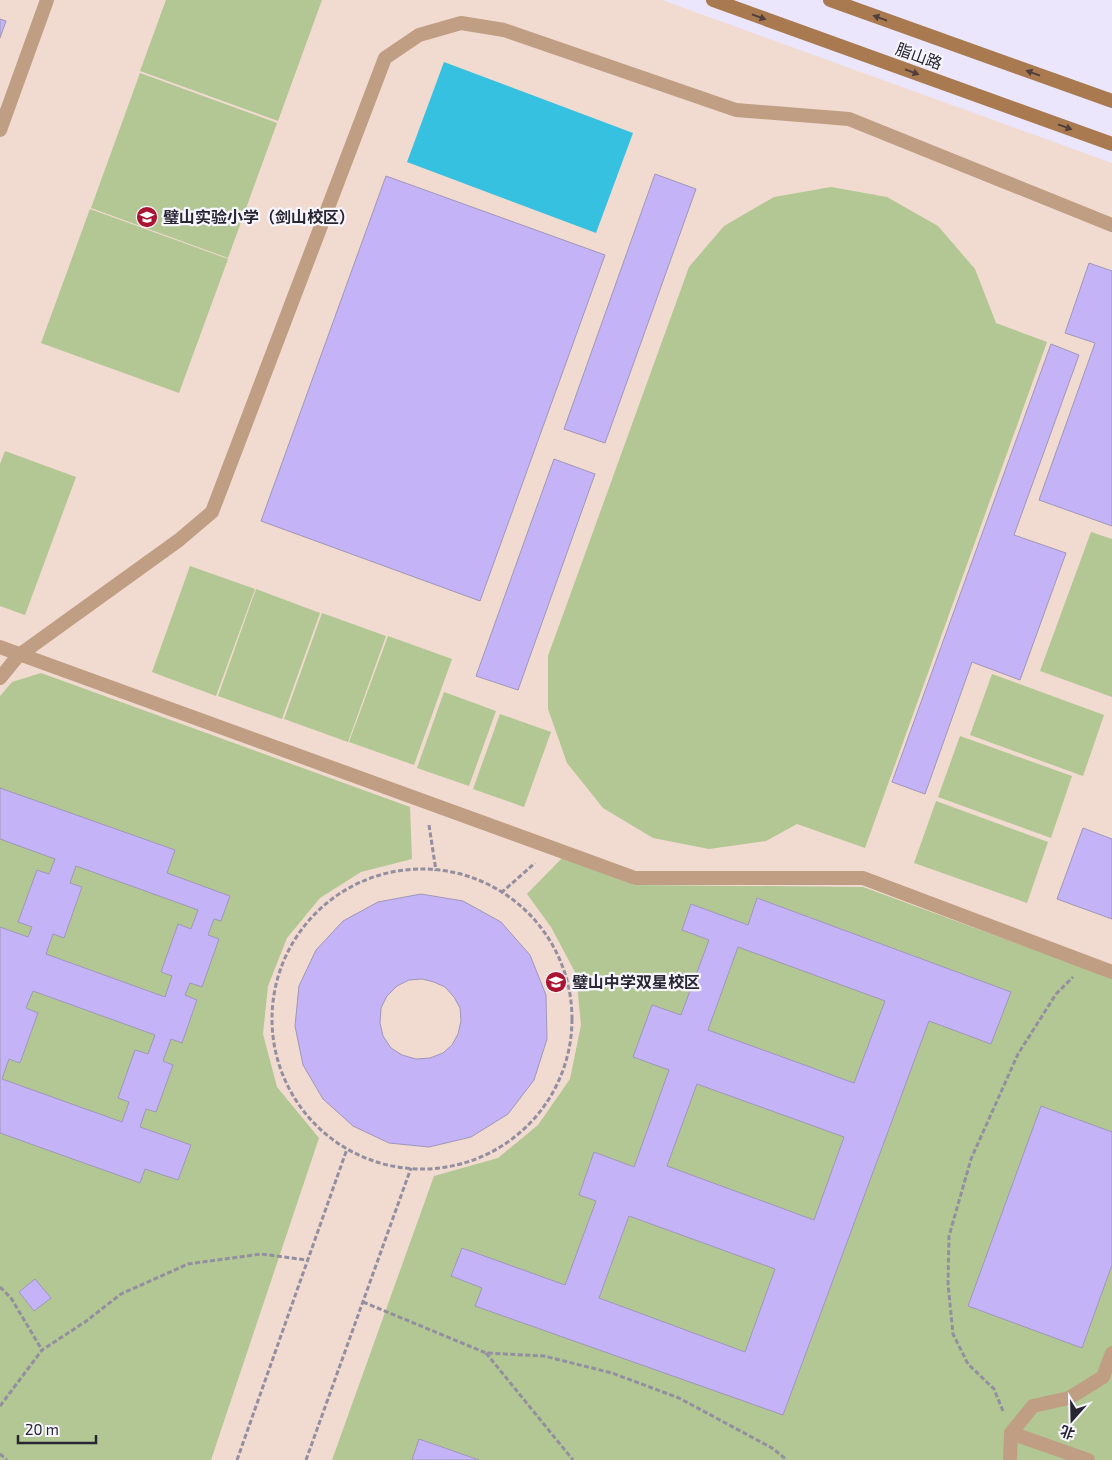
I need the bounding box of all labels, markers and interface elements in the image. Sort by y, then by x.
one-way arrow [752,13,767,21]
one-way arrow [873,14,888,21]
street label: 脂山路 [893,38,945,73]
one-way arrow [905,68,920,76]
one-way arrow [1025,69,1040,77]
one-way arrow [1057,124,1072,131]
school or university icon: 璧山实验小学（剑山校区） [135,205,159,229]
place label: 璧山实验小学（剑山校区） [163,207,355,226]
school or university icon: 璧山中学双星校区 [544,970,568,994]
place label: 璧山中学双星校区 [572,972,700,991]
north arrow [1047,1395,1097,1445]
scale bar [18,1412,95,1444]
text: 20 m [25,1420,59,1438]
text: 北 [1058,1422,1077,1443]

